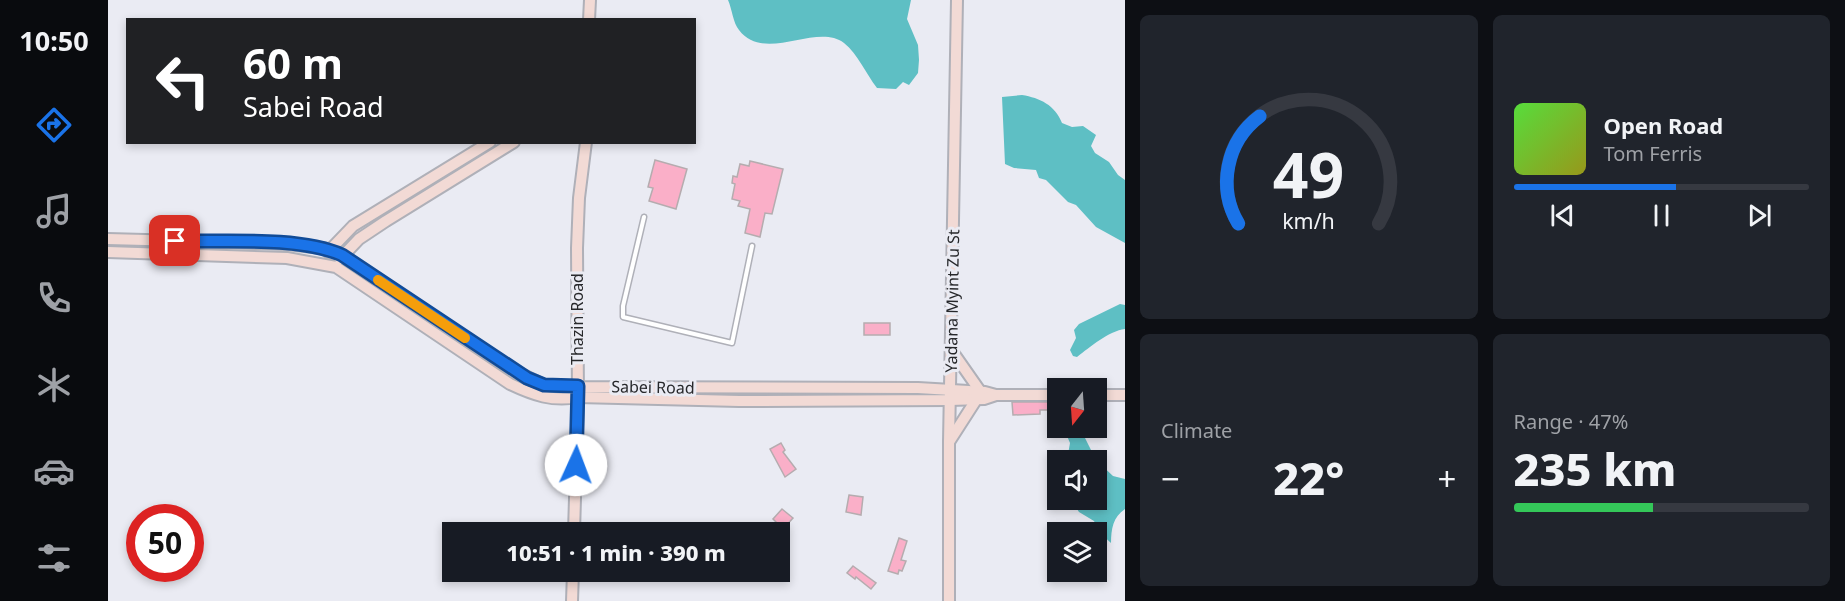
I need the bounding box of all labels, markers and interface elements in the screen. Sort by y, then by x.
text: 10:50 [19,22,89,59]
text: 60 m [243,34,343,91]
icon: left [144,42,222,120]
text: Sabei Road [243,88,384,125]
icon: directions [33,104,75,146]
text: Open Road [1604,110,1723,140]
text: 49 [1273,131,1344,216]
text: Tom Ferris [1604,140,1702,167]
icon: music [33,190,75,232]
icon: previous [1546,199,1579,232]
icon: pause [1645,199,1678,232]
icon: next [1743,199,1776,232]
text: km/h [1282,207,1335,236]
pin [149,215,200,266]
icon: arrive [158,224,191,257]
street label: Yadana Myint Zu St [940,229,964,373]
street label: Thazin Road [566,273,588,365]
icon: phone [33,277,75,319]
icon: climate [33,364,75,406]
street label: Sabei Road [611,375,695,399]
north arrow [1047,378,1107,438]
map controls [1047,378,1107,582]
text: Range · 47% [1514,408,1628,435]
text: Climate [1161,417,1232,444]
position arrow [544,433,608,497]
text: 235 km [1514,438,1676,499]
text: 22° [1273,447,1344,508]
icon: car [33,450,75,492]
button: sound [1047,450,1107,510]
text: − [1161,456,1180,501]
text: + [1438,456,1457,501]
speed limit sign: 50 [126,504,204,582]
button: layers [1047,522,1107,582]
icon: filters [33,537,75,579]
text: 10:51 · 1 min · 390 m [506,537,726,567]

